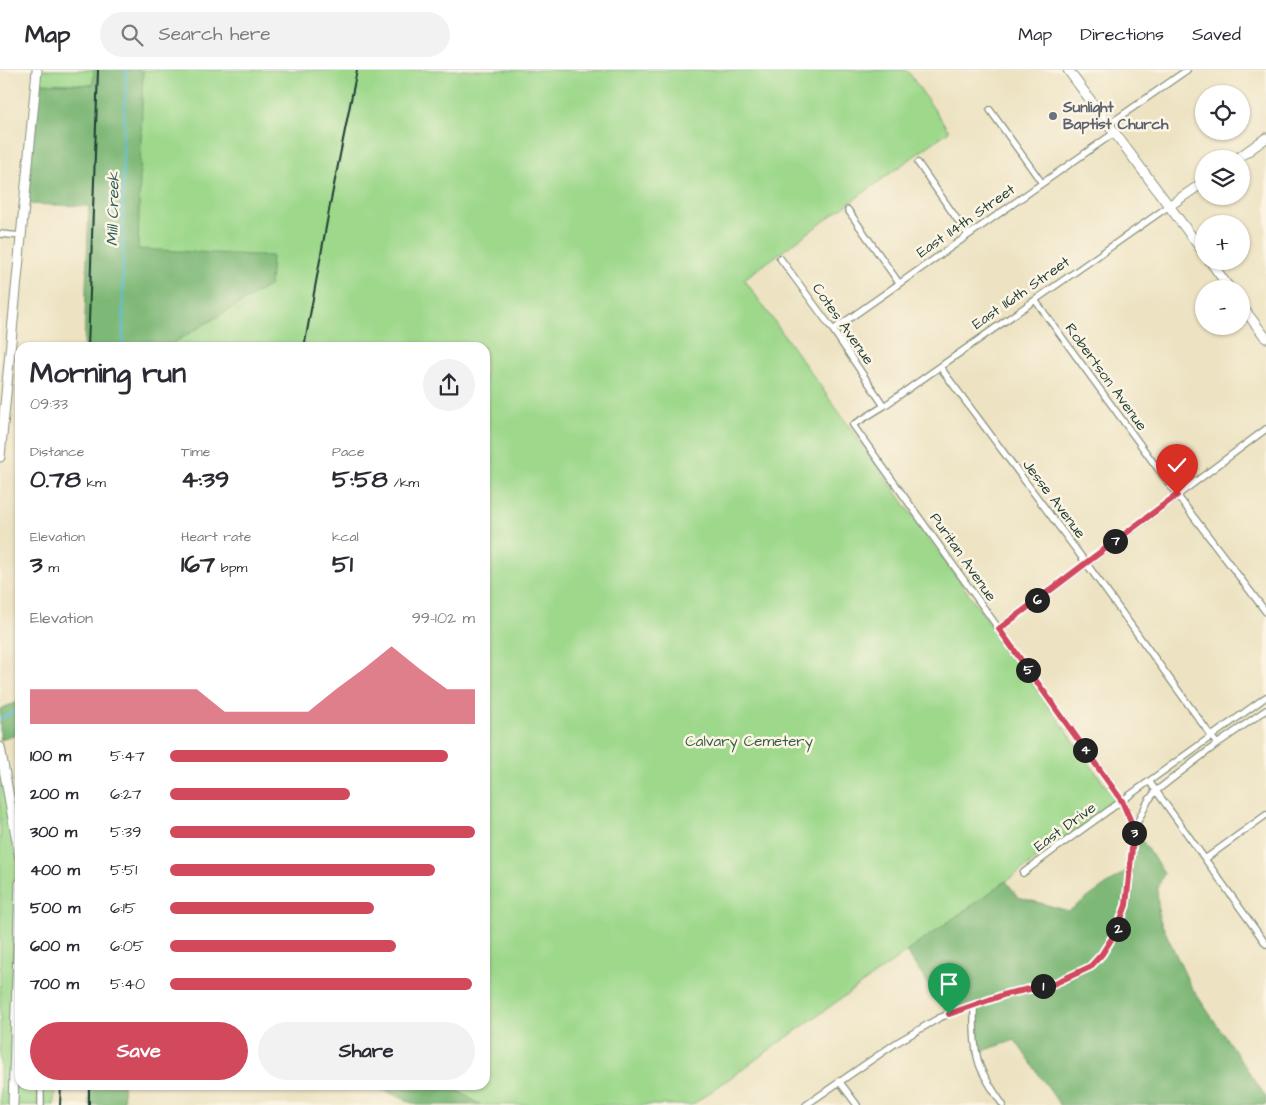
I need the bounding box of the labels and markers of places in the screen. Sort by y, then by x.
place label: Sunlight Baptist Church [1062,97,1169,135]
marker: Sunlight Baptist Church [1047,110,1059,122]
pin [1156,444,1198,495]
pin: 7 [1102,528,1128,554]
pin: 6 [1024,588,1050,612]
pin: 5 [1016,658,1040,682]
pin: 4 [1072,738,1098,762]
pin: 3 [1122,820,1146,846]
pin: 2 [1106,916,1130,942]
pin [928,963,970,1014]
pin: 1 [1030,974,1056,998]

